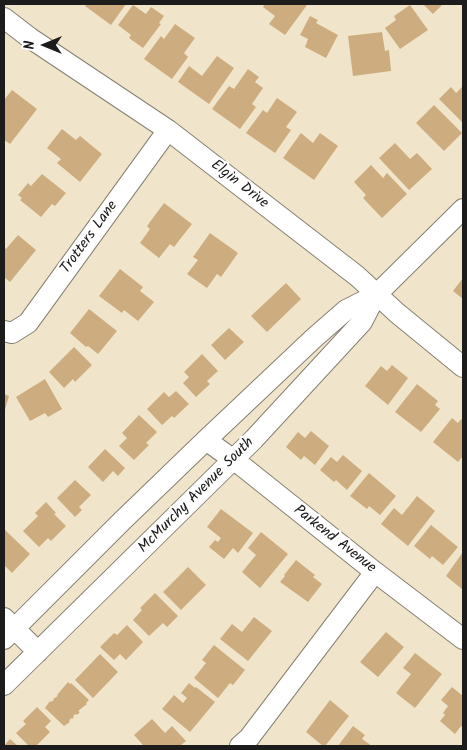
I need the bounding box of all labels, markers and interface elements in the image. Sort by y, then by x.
north arrow [20,20,70,70]
text: N [19,41,41,49]
street label: Elgin Drive [206,157,272,213]
street label: Trotters Lane [58,198,122,278]
street label: McMurchy Avenue South [135,434,259,558]
street label: Parkend Avenue [289,502,379,578]

